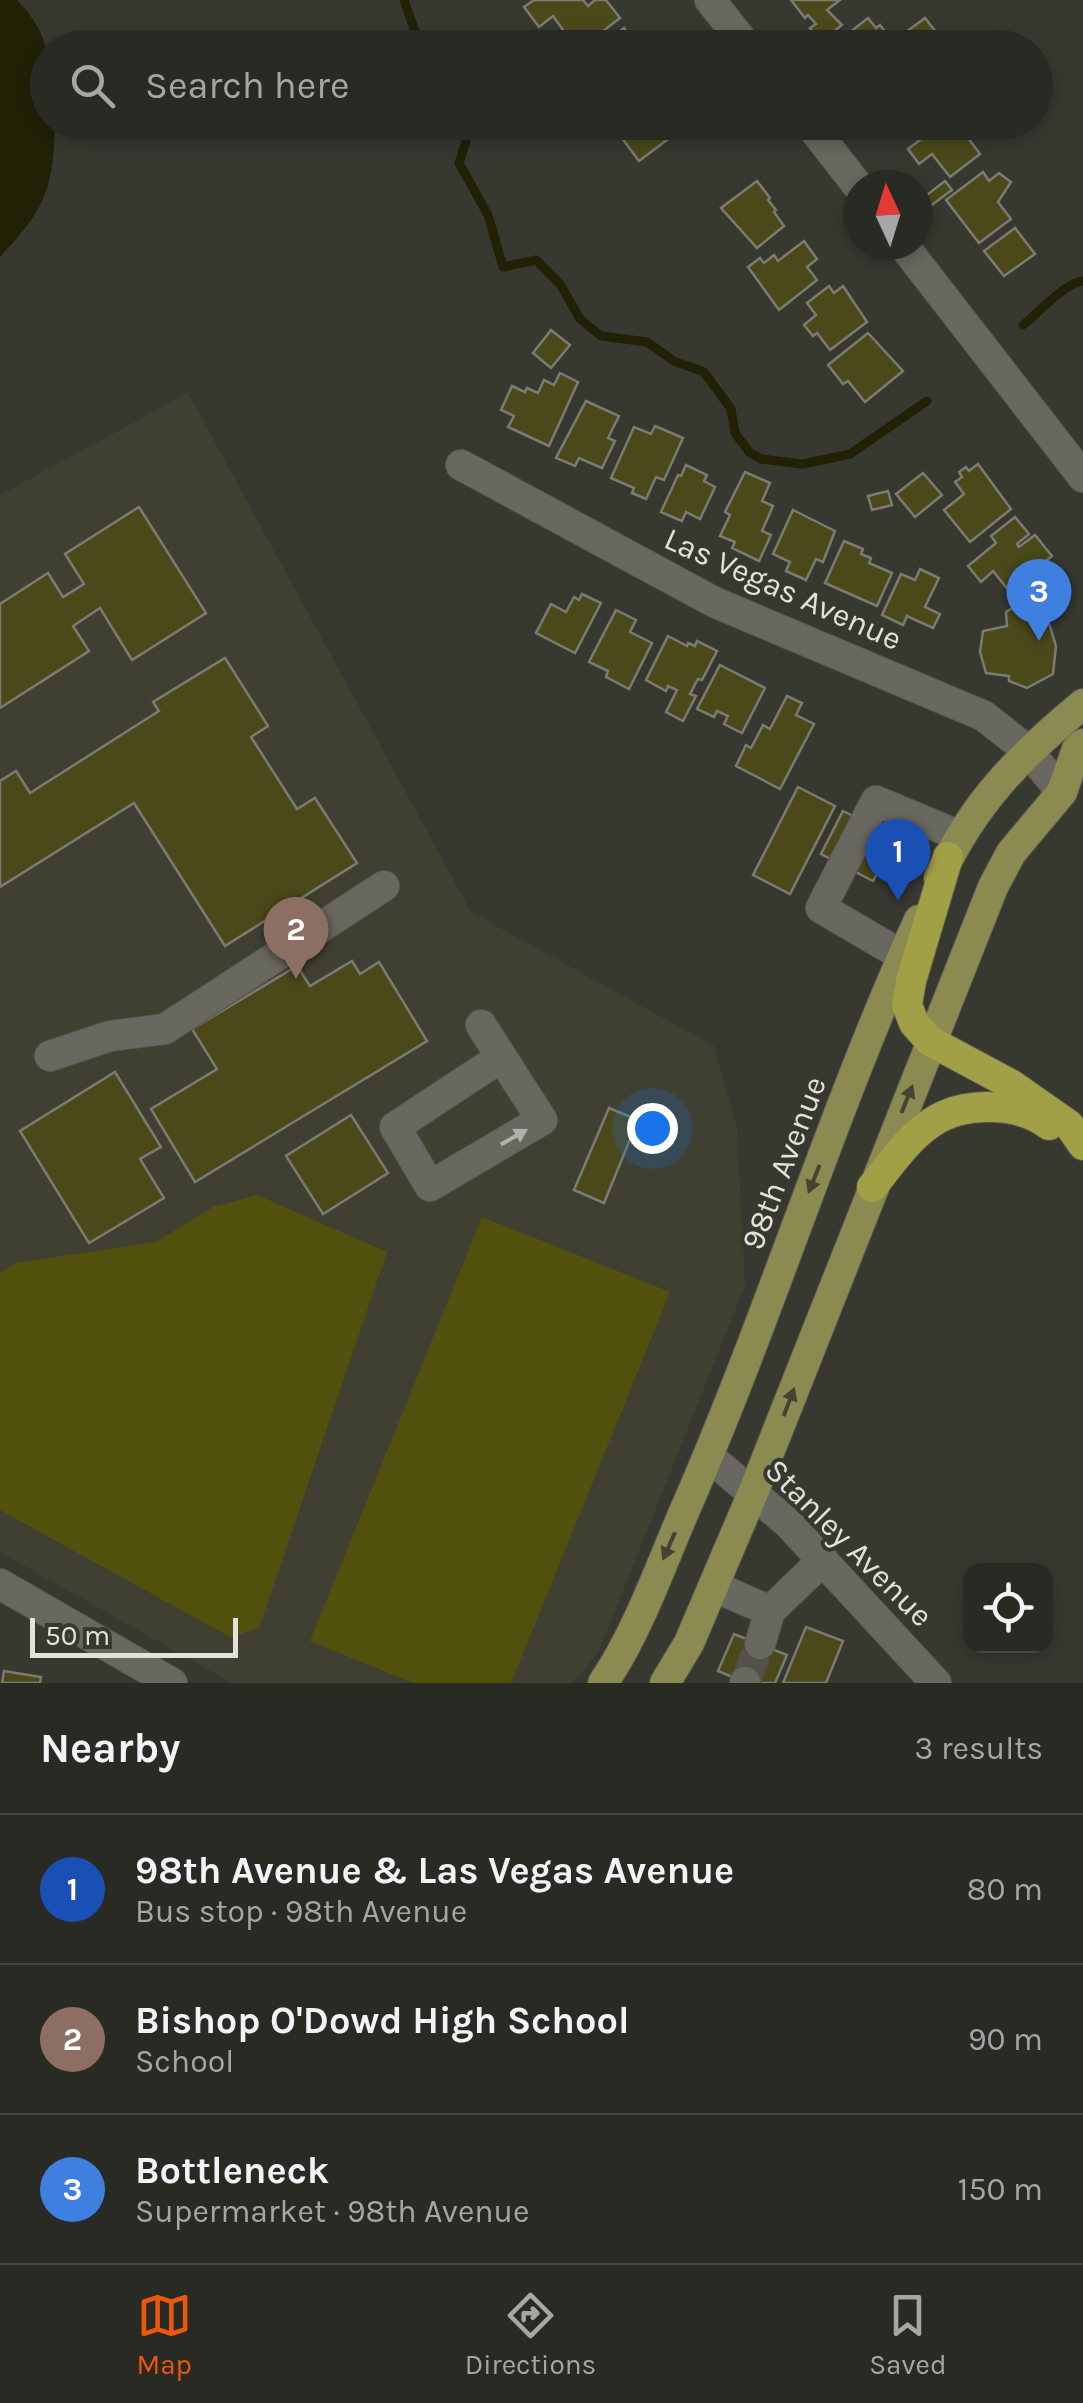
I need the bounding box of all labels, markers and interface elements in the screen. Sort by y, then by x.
search box [30,30,1053,140]
icon: search [65,58,120,113]
text: Search here [145,63,349,108]
north arrow [843,170,933,260]
street label: Las Vegas Avenue [659,520,907,658]
pin: 3 [1006,558,1072,641]
pin: 1 [866,818,930,901]
pin: 2 [264,896,328,979]
street label: 98th Avenue [734,1071,834,1255]
one-way arrow [900,1084,916,1114]
your location [627,1103,678,1154]
one-way arrow [500,1128,528,1146]
one-way arrow [806,1165,822,1195]
one-way arrow [781,1386,797,1416]
street label: Stanley Avenue [758,1452,940,1634]
one-way arrow [661,1531,677,1561]
map controls [963,1563,1053,1653]
button: locate [963,1563,1053,1653]
scale bar [30,1613,238,1658]
text: 50 m [45,1619,110,1652]
text: Nearby [40,1723,180,1773]
text: 3 results [915,1730,1043,1767]
text: 98th Avenue & Las Vegas Avenue [135,1848,734,1893]
text: 1 [67,1871,78,1908]
text: 80 m [967,1871,1043,1908]
text: Bus stop · 98th Avenue [135,1893,467,1930]
text: Bishop O'Dowd High School [135,1998,630,2043]
text: 2 [63,2021,82,2058]
text: 90 m [968,2021,1043,2058]
text: School [135,2043,234,2080]
text: Bottleneck [135,2148,329,2193]
text: 3 [63,2171,82,2208]
text: 150 m [958,2171,1043,2208]
text: Supermarket · 98th Avenue [135,2193,529,2230]
tab: Map [136,2288,192,2381]
tab: Directions [465,2288,596,2381]
tab: Saved [869,2288,947,2381]

